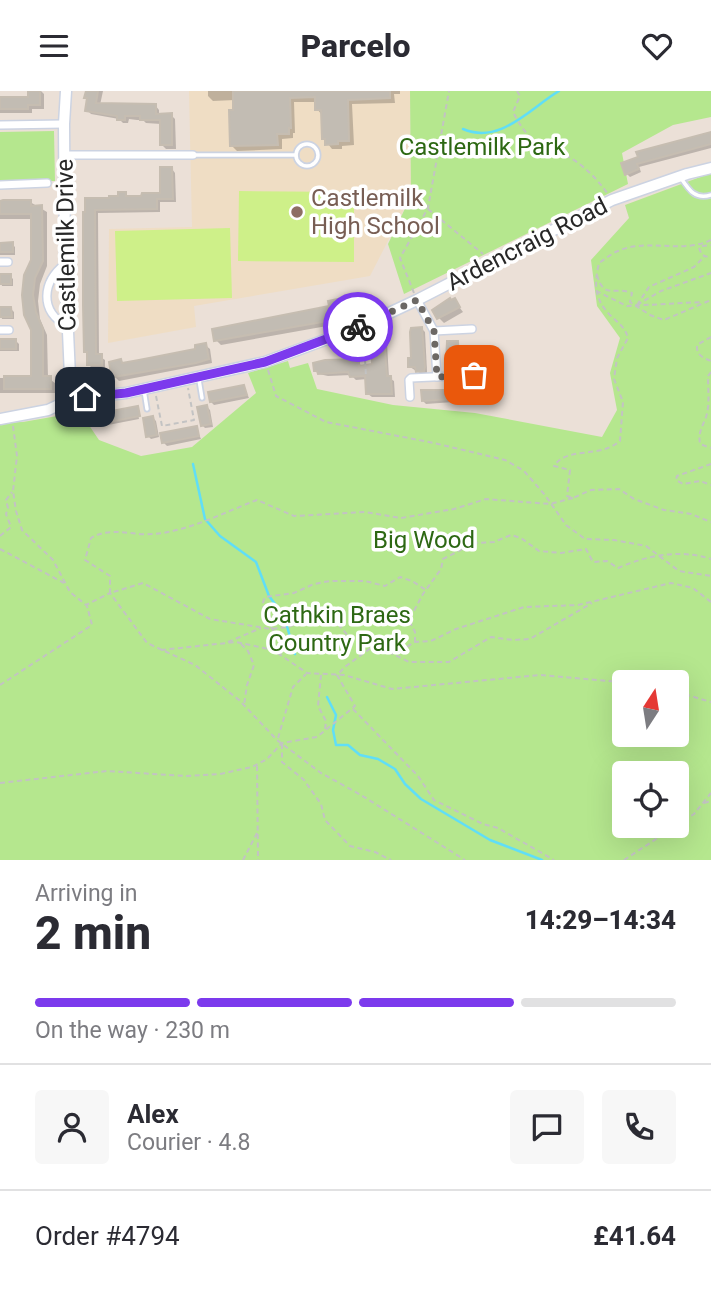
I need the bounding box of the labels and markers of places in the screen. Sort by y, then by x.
place label: Castlemilk High School [311,184,440,240]
marker: Castlemilk High School [289,204,305,220]
pin [444,345,504,405]
pin [55,367,115,427]

